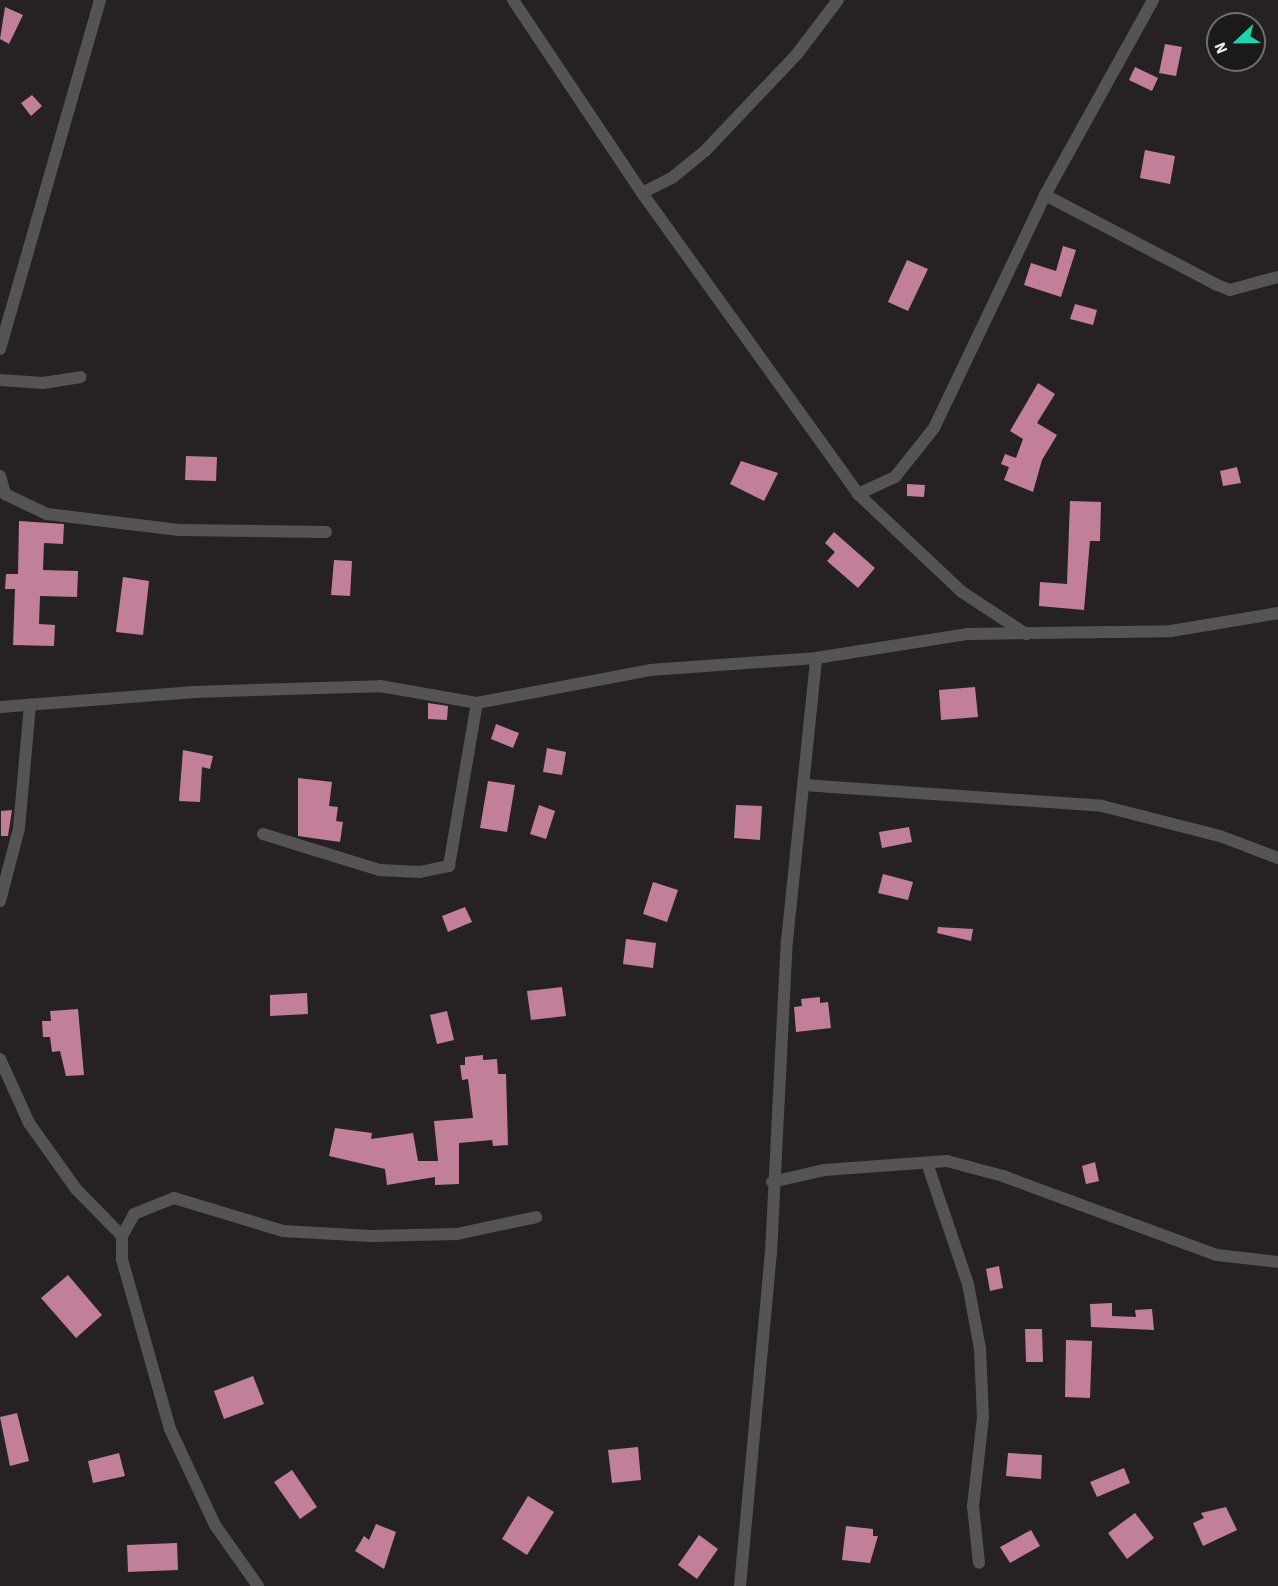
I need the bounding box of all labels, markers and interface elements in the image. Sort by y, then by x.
north arrow [1206,12,1266,72]
text: N [1209,39,1233,57]

